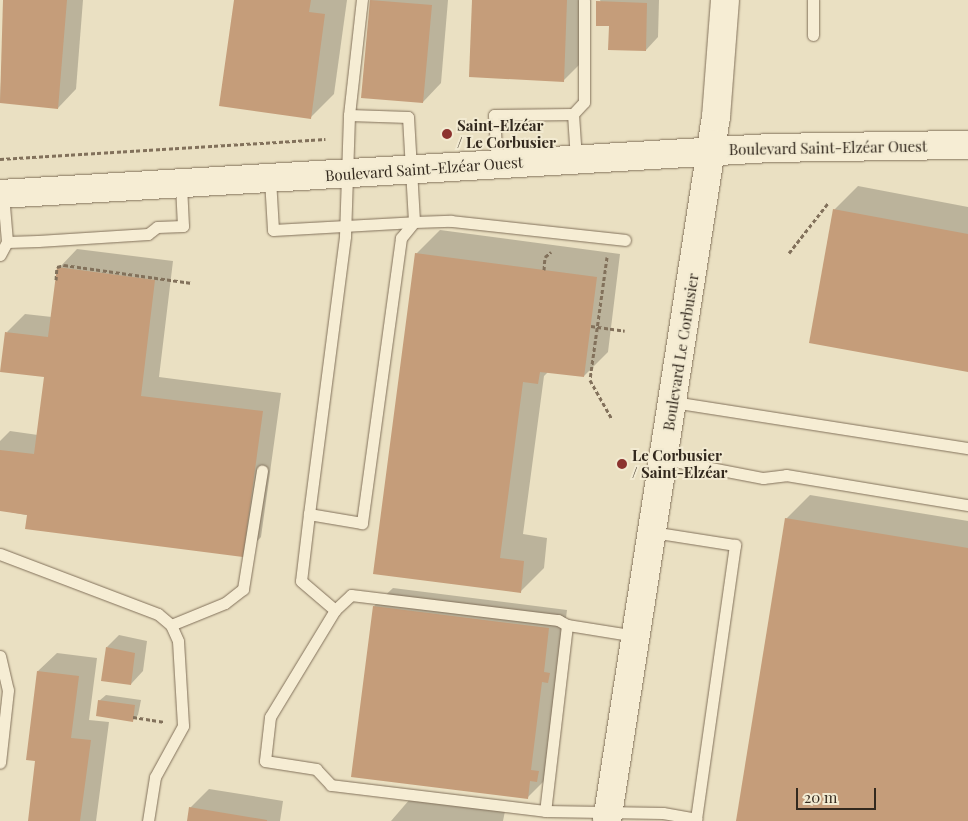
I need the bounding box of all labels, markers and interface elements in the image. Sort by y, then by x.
place label: Saint-Elzéar / Le Corbusier [457,116,556,151]
marker: Saint-Elzéar / Le Corbusier [441,128,453,140]
street label: Boulevard Saint-Elzéar Ouest [729,137,927,159]
street label: Boulevard Saint-Elzéar Ouest [324,153,524,185]
street label: Boulevard Le Corbusier [660,272,702,432]
place label: Le Corbusier / Saint-Elzéar [632,446,727,481]
marker: Le Corbusier / Saint-Elzéar [616,458,628,470]
scale bar [798,778,878,810]
text: 20 m [804,787,837,807]

